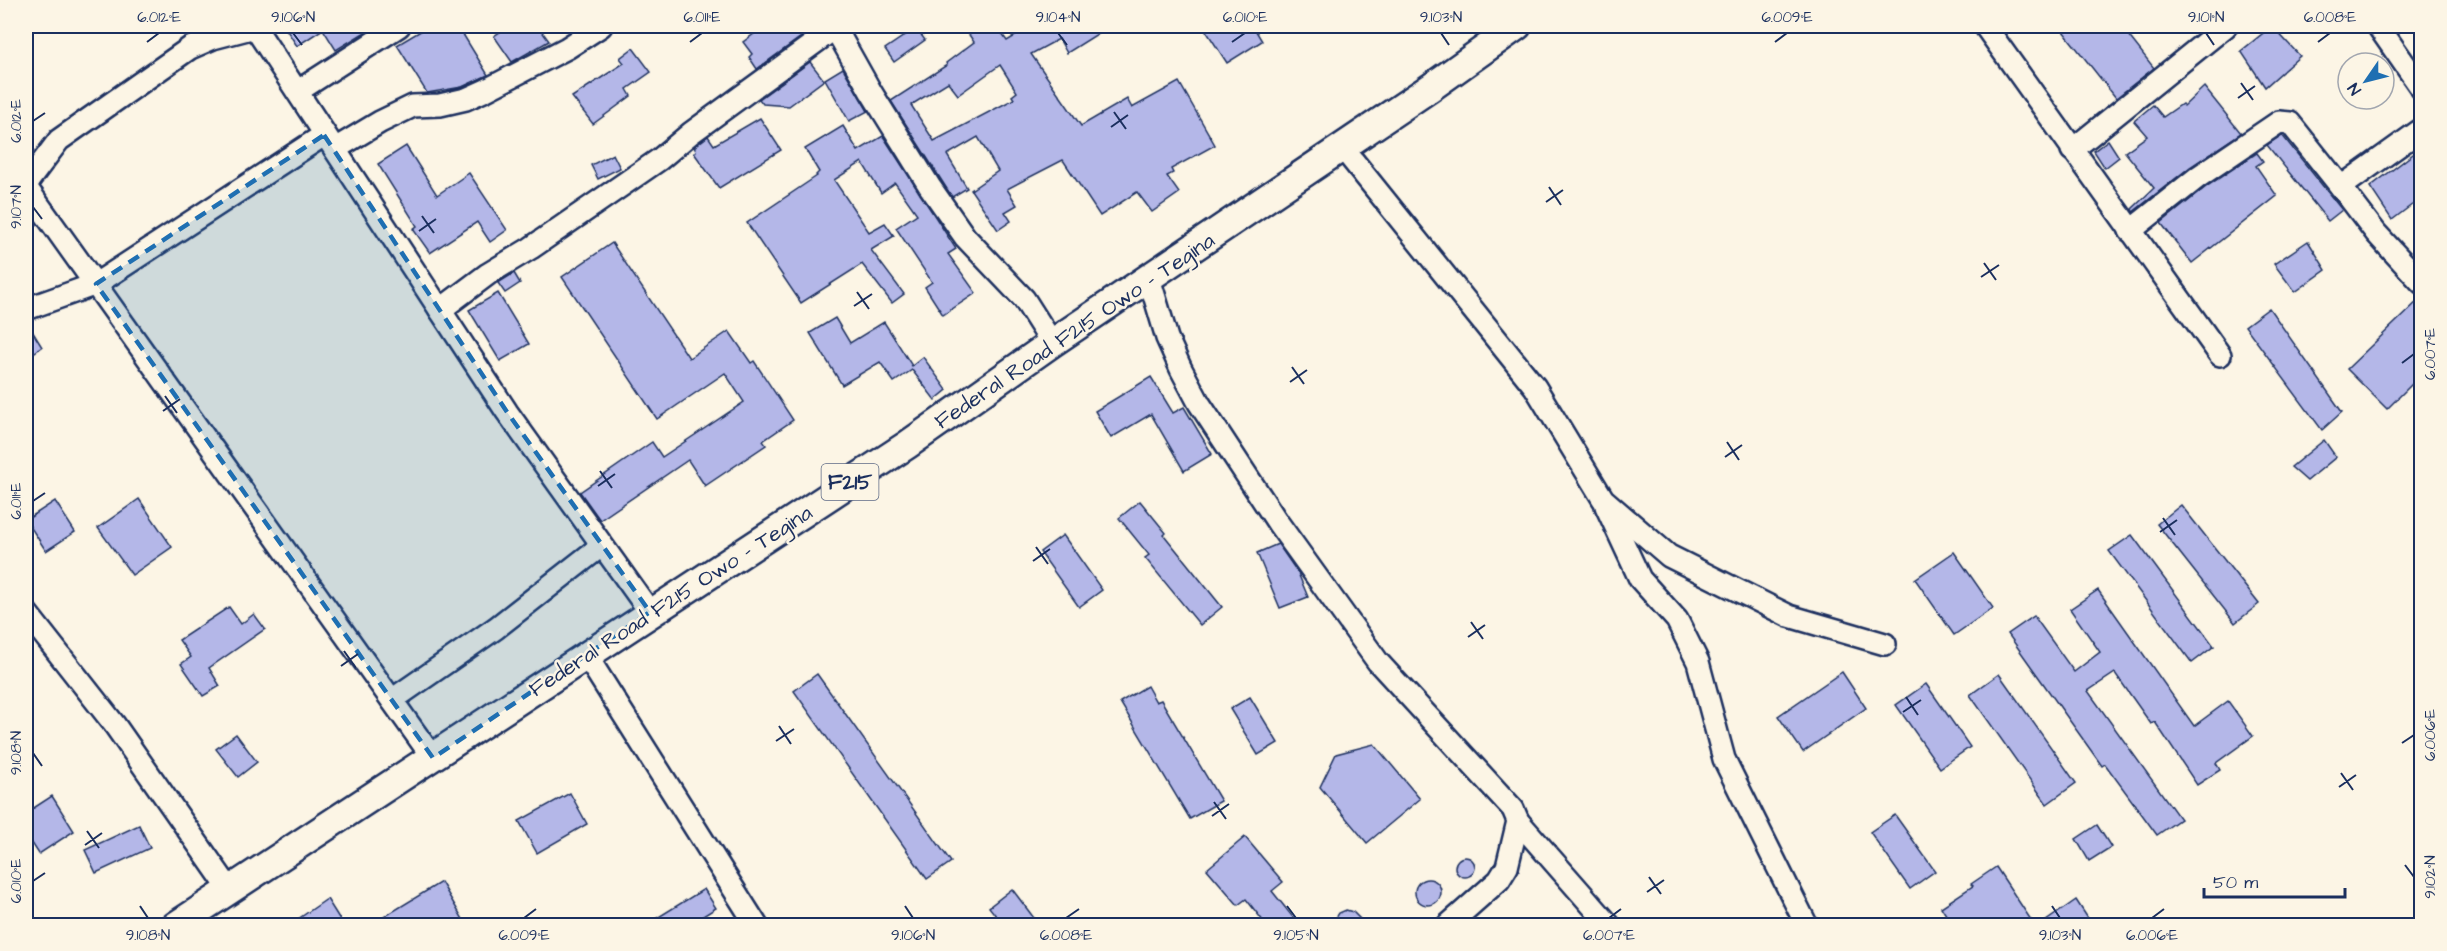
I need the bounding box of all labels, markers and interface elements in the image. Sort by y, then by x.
text: 6.012°E [137,7,181,28]
text: 9.106°N [271,7,315,28]
text: 6.011°E [684,7,721,28]
text: 9.104°N [1036,7,1080,28]
text: 6.010°E [1223,7,1267,28]
text: 9.103°N [1420,7,1462,28]
text: 6.009°E [1761,7,1813,28]
text: 9.101°N [2188,7,2224,28]
text: 6.008°E [2304,7,2356,28]
north arrow [2336,51,2396,111]
text: N [2343,79,2366,99]
text: 6.012°E [6,99,27,143]
text: 9.107°N [6,185,27,229]
street label: Federal Road F215 Owo - Tegina [929,226,1222,438]
text: 6.007°E [2420,328,2441,380]
road number: F215 [822,464,878,500]
text: 6.011°E [6,482,27,520]
street label: Federal Road F215 Owo - Tegina [523,498,819,706]
text: 6.006°E [2420,709,2441,761]
text: 9.108°N [6,731,27,775]
text: 9.102°N [2420,855,2441,899]
text: 6.010°E [6,859,27,903]
scale bar [2204,861,2345,899]
text: 50 m [2213,870,2258,895]
text: 9.108°N [126,925,170,946]
text: 6.009°E [498,925,550,946]
text: 9.106°N [891,925,935,946]
text: 6.008°E [1040,925,1092,946]
text: 9.105°N [1273,925,1319,946]
text: 6.007°E [1583,925,1635,946]
text: 9.103°N [2039,925,2081,946]
text: 6.006°E [2126,925,2178,946]

